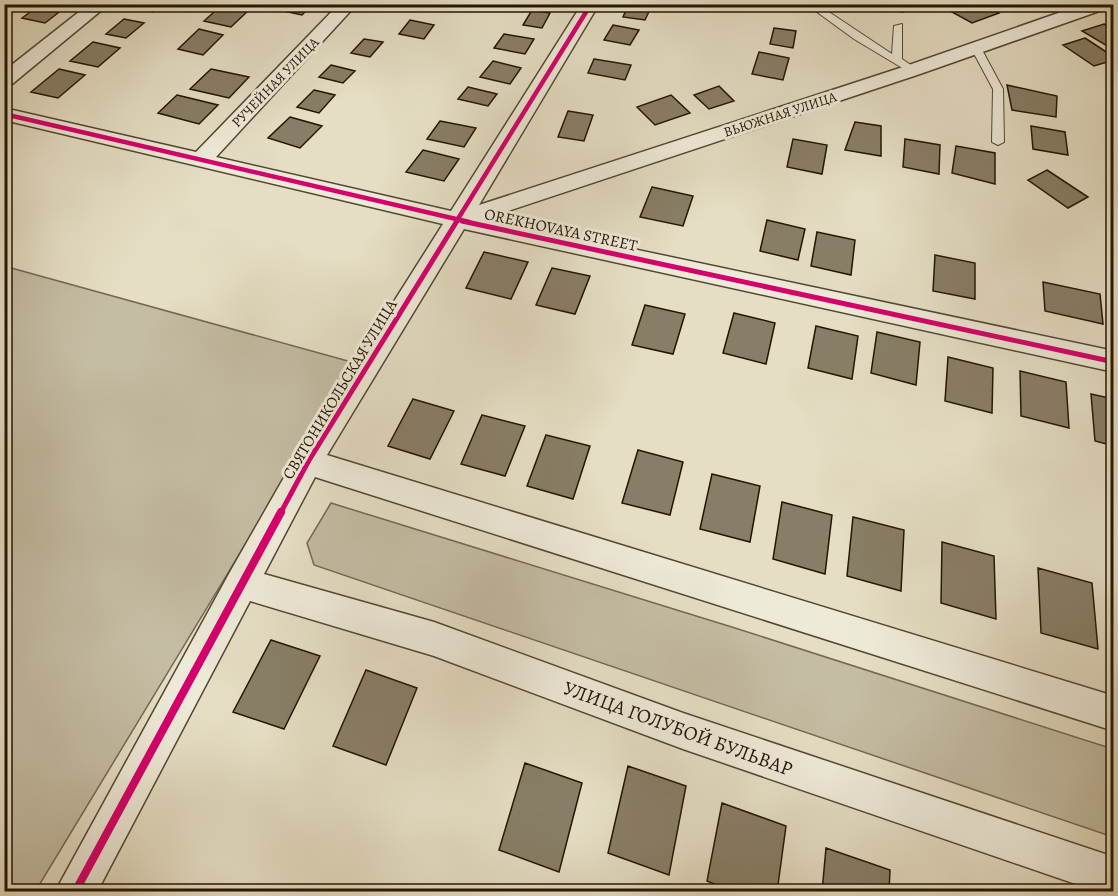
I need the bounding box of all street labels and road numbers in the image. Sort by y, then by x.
street label: РУЧЕЙНАЯ УЛИЦА [227,33,324,131]
street label: ВЬЮЖНАЯ УЛИЦА [721,87,840,142]
street label: OREKHOVAYA STREET [482,203,640,257]
street label: СВЯТОНИКОЛЬСКАЯ УЛИЦА [277,295,403,484]
street label: УЛИЦА ГОЛУБОЙ БУЛЬВАР [560,674,796,783]

